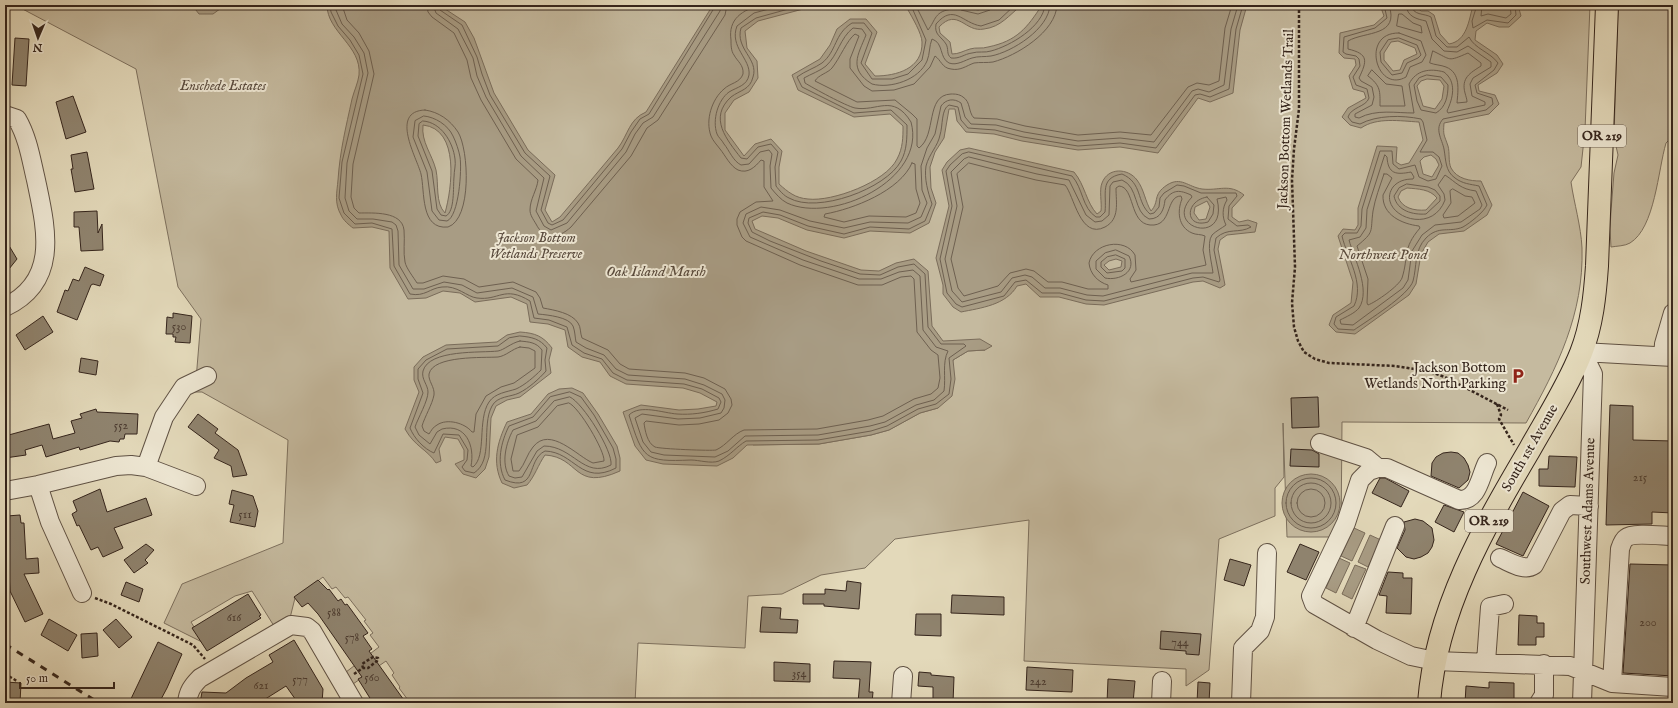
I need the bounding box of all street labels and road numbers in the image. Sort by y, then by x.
street label: Jackson Bottom Wetlands Trail [1274,28,1298,211]
road number: OR 219 [1578,125,1626,147]
street label: South 1st Avenue [1498,401,1563,495]
street label: Southwest Adams Avenue [1576,437,1600,585]
road number: OR 219 [1465,510,1513,532]

